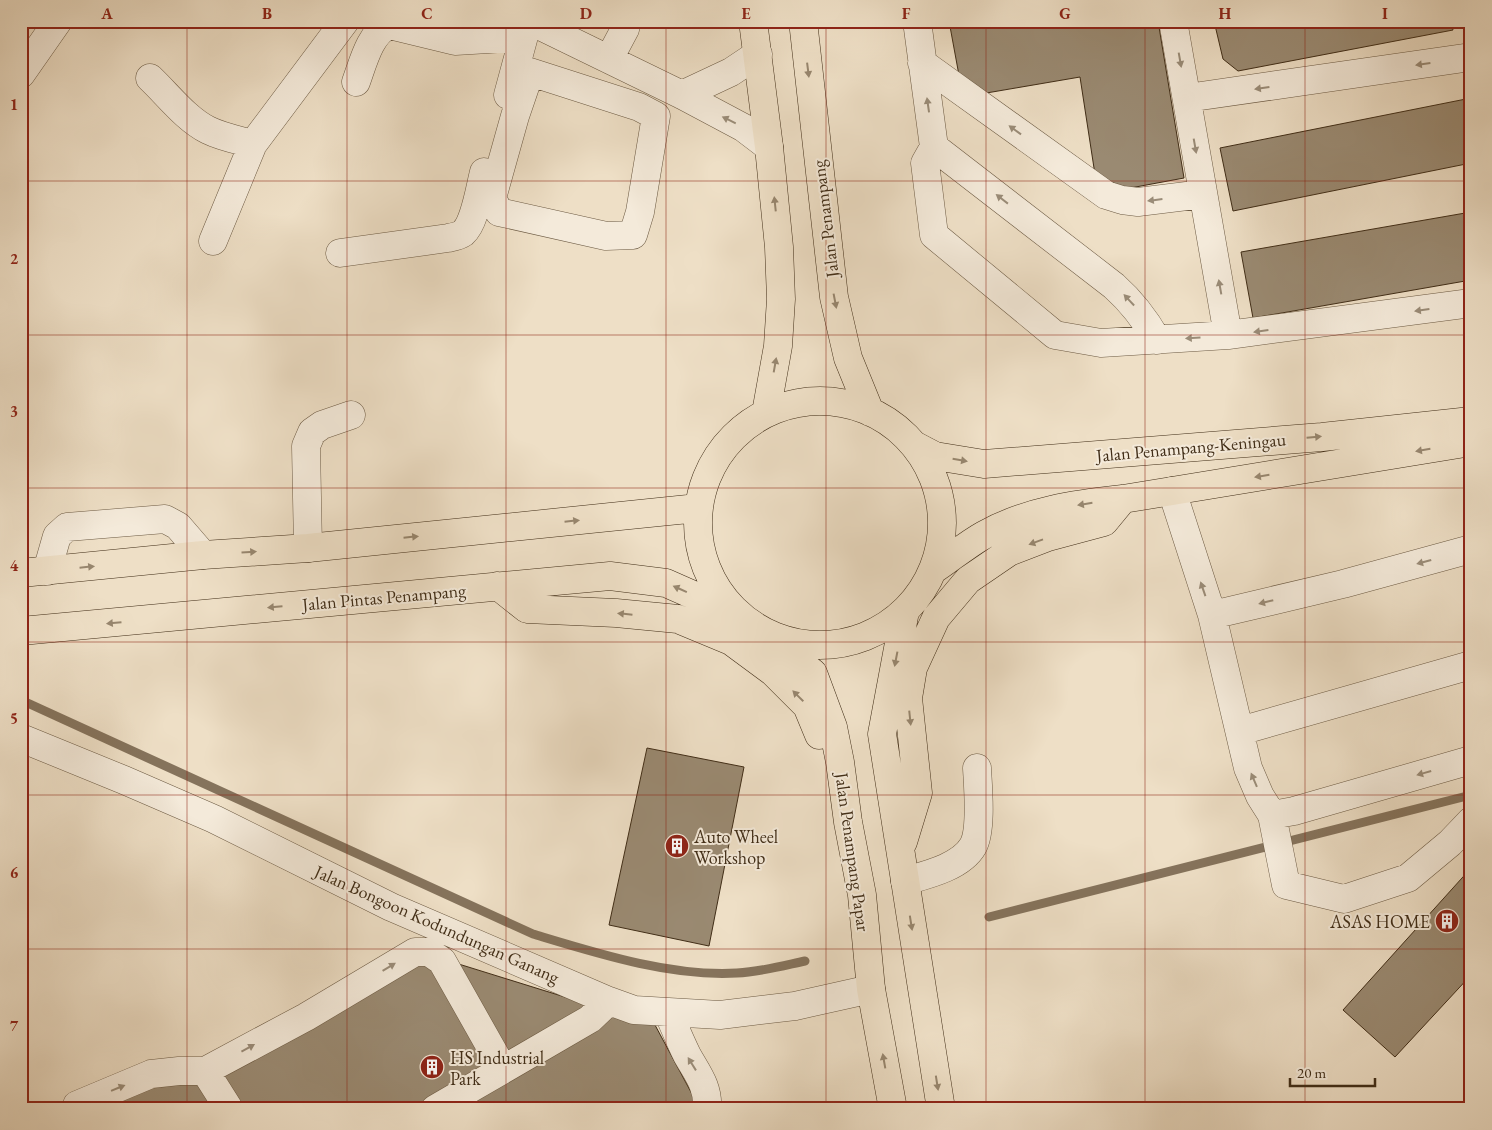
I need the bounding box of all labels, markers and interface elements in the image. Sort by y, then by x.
text: A [100,3,113,24]
text: B [262,3,272,24]
text: C [421,3,433,24]
text: D [580,3,592,24]
text: E [741,3,751,24]
text: F [902,3,911,24]
text: G [1059,3,1071,24]
text: H [1219,3,1232,24]
text: I [1382,3,1388,24]
one-way arrow [1177,52,1185,68]
one-way arrow [1414,60,1430,68]
one-way arrow [804,62,812,78]
one-way arrow [1253,84,1269,92]
text: 1 [10,94,18,115]
one-way arrow [924,97,932,113]
one-way arrow [721,116,736,124]
one-way arrow [1008,125,1021,135]
one-way arrow [1192,138,1200,154]
street label: Jalan Penampang [806,159,844,281]
one-way arrow [996,194,1009,205]
one-way arrow [771,195,779,211]
one-way arrow [1147,196,1163,204]
text: 2 [10,248,19,269]
one-way arrow [1215,279,1223,295]
one-way arrow [832,293,840,309]
one-way arrow [1123,295,1135,307]
one-way arrow [1414,306,1430,314]
one-way arrow [1253,327,1269,335]
one-way arrow [1184,334,1200,342]
one-way arrow [771,357,779,373]
text: 3 [10,401,18,422]
street label: Jalan Penampang-Keningau [1093,427,1287,467]
one-way arrow [1306,433,1322,441]
one-way arrow [1414,446,1430,454]
one-way arrow [953,456,969,464]
one-way arrow [1254,472,1270,480]
one-way arrow [1076,500,1092,508]
one-way arrow [565,516,581,524]
one-way arrow [403,533,419,541]
one-way arrow [1028,539,1043,546]
one-way arrow [241,548,257,556]
text: 4 [10,555,19,576]
one-way arrow [1416,558,1431,566]
one-way arrow [79,562,95,570]
street label: Jalan Pintas Penampang [299,578,467,616]
one-way arrow [1199,582,1207,597]
one-way arrow [673,584,687,592]
one-way arrow [1259,598,1274,606]
one-way arrow [267,603,283,611]
one-way arrow [617,610,633,618]
one-way arrow [105,619,121,627]
one-way arrow [892,651,900,667]
one-way arrow [792,691,804,703]
text: 5 [10,708,18,729]
one-way arrow [906,710,914,726]
street label: Jalan Penampang Papar [830,769,876,933]
one-way arrow [1416,770,1431,778]
one-way arrow [1249,773,1257,787]
place label: Auto Wheel Workshop [693,825,778,869]
building icon: Auto Wheel Workshop [664,833,690,859]
street label: Jalan Bongoon Kodundungan Ganang [309,859,563,989]
text: 6 [10,862,19,883]
building icon: ASAS HOME [1434,908,1460,934]
place label: ASAS HOME [1329,910,1430,933]
one-way arrow [907,915,915,931]
one-way arrow [382,963,396,972]
text: 7 [10,1015,19,1036]
one-way arrow [241,1044,255,1052]
place label: HS Industrial Park [450,1046,544,1090]
one-way arrow [880,1052,888,1068]
building icon: HS Industrial Park [419,1054,445,1080]
scale bar [1290,1055,1374,1087]
one-way arrow [688,1057,697,1070]
text: 20 m [1297,1063,1326,1082]
one-way arrow [933,1075,941,1091]
one-way arrow [111,1084,126,1092]

